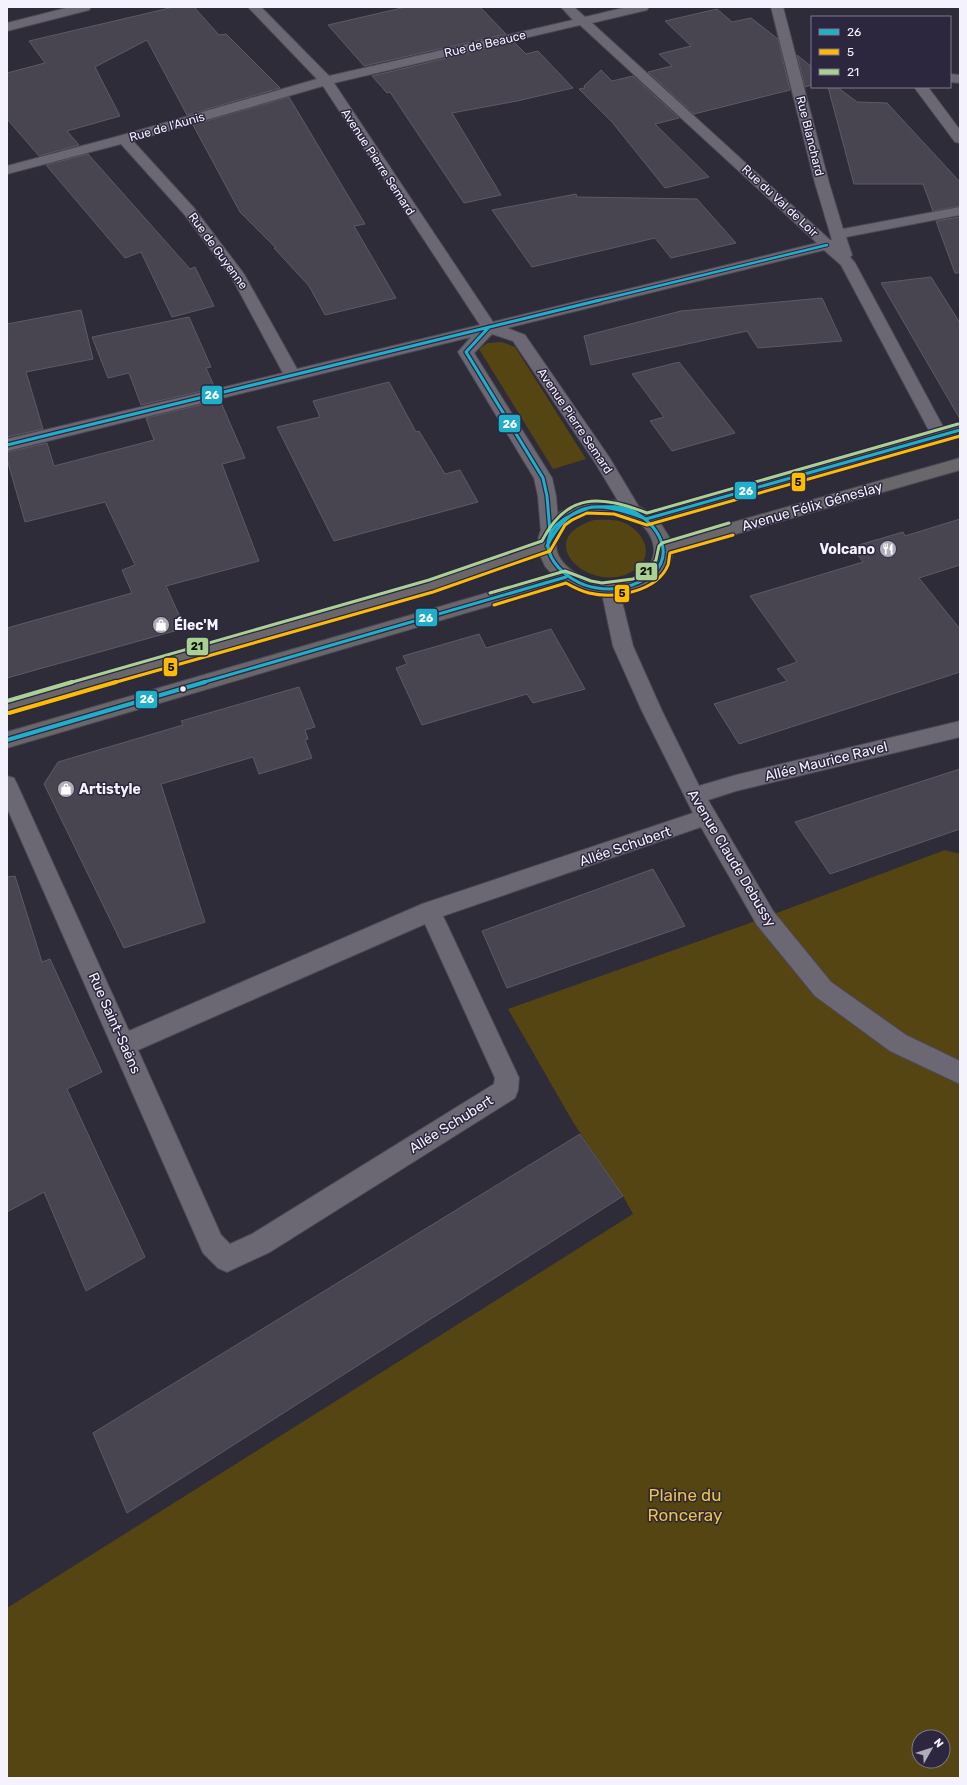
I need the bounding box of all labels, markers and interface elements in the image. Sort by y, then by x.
legend [811,16,951,88]
text: 26 [847,25,861,39]
street label: Rue de Beauce [443,28,528,60]
text: 5 [847,45,854,59]
text: 21 [847,65,859,79]
street label: Rue Blanchard [793,95,827,177]
street label: Avenue Pierre Semard [338,106,418,218]
street label: Rue de l'Aunis [128,110,206,144]
street label: Rue du Val de Loir [739,162,821,240]
street label: Rue de Guyenne [185,210,251,292]
street label: Avenue Pierre Semard [535,366,615,476]
line badge: 26 [201,385,223,405]
text: 26 [205,389,219,402]
line badge: 26 [498,414,521,433]
text: 26 [503,418,517,431]
line badge: 5 [791,472,806,492]
text: 5 [794,476,802,489]
street label: Avenue Félix Géneslay [740,478,885,535]
line badge: 26 [734,481,757,500]
text: 26 [739,485,753,498]
restaurant icon: Volcano [878,539,898,559]
place label: Volcano [819,541,875,558]
line badge: 21 [635,562,658,581]
text: 21 [640,565,652,578]
line badge: 5 [614,584,630,603]
text: 5 [618,587,626,600]
line badge: 26 [415,608,438,627]
text: 26 [419,612,433,625]
shop icon: Élec'M [151,615,171,635]
place label: Élec'M [174,616,218,634]
line badge: 21 [186,637,209,656]
text: 21 [191,640,203,653]
line badge: 5 [163,657,178,677]
text: 5 [167,661,175,674]
unlabelled marker [178,684,188,694]
line badge: 26 [135,690,158,709]
text: 26 [140,693,154,706]
street label: Allée Maurice Ravel [763,738,889,785]
shop icon: Artistyle [56,779,76,799]
place label: Artistyle [79,781,141,798]
street label: Avenue Claude Debussy [684,787,779,930]
street label: Allée Schubert [577,823,674,870]
street label: Rue Saint-Saëns [85,970,144,1076]
street label: Allée Schubert [406,1092,497,1157]
park label: Plaine du Ronceray [648,1485,722,1525]
north arrow [911,1729,951,1769]
text: N [931,1736,946,1750]

